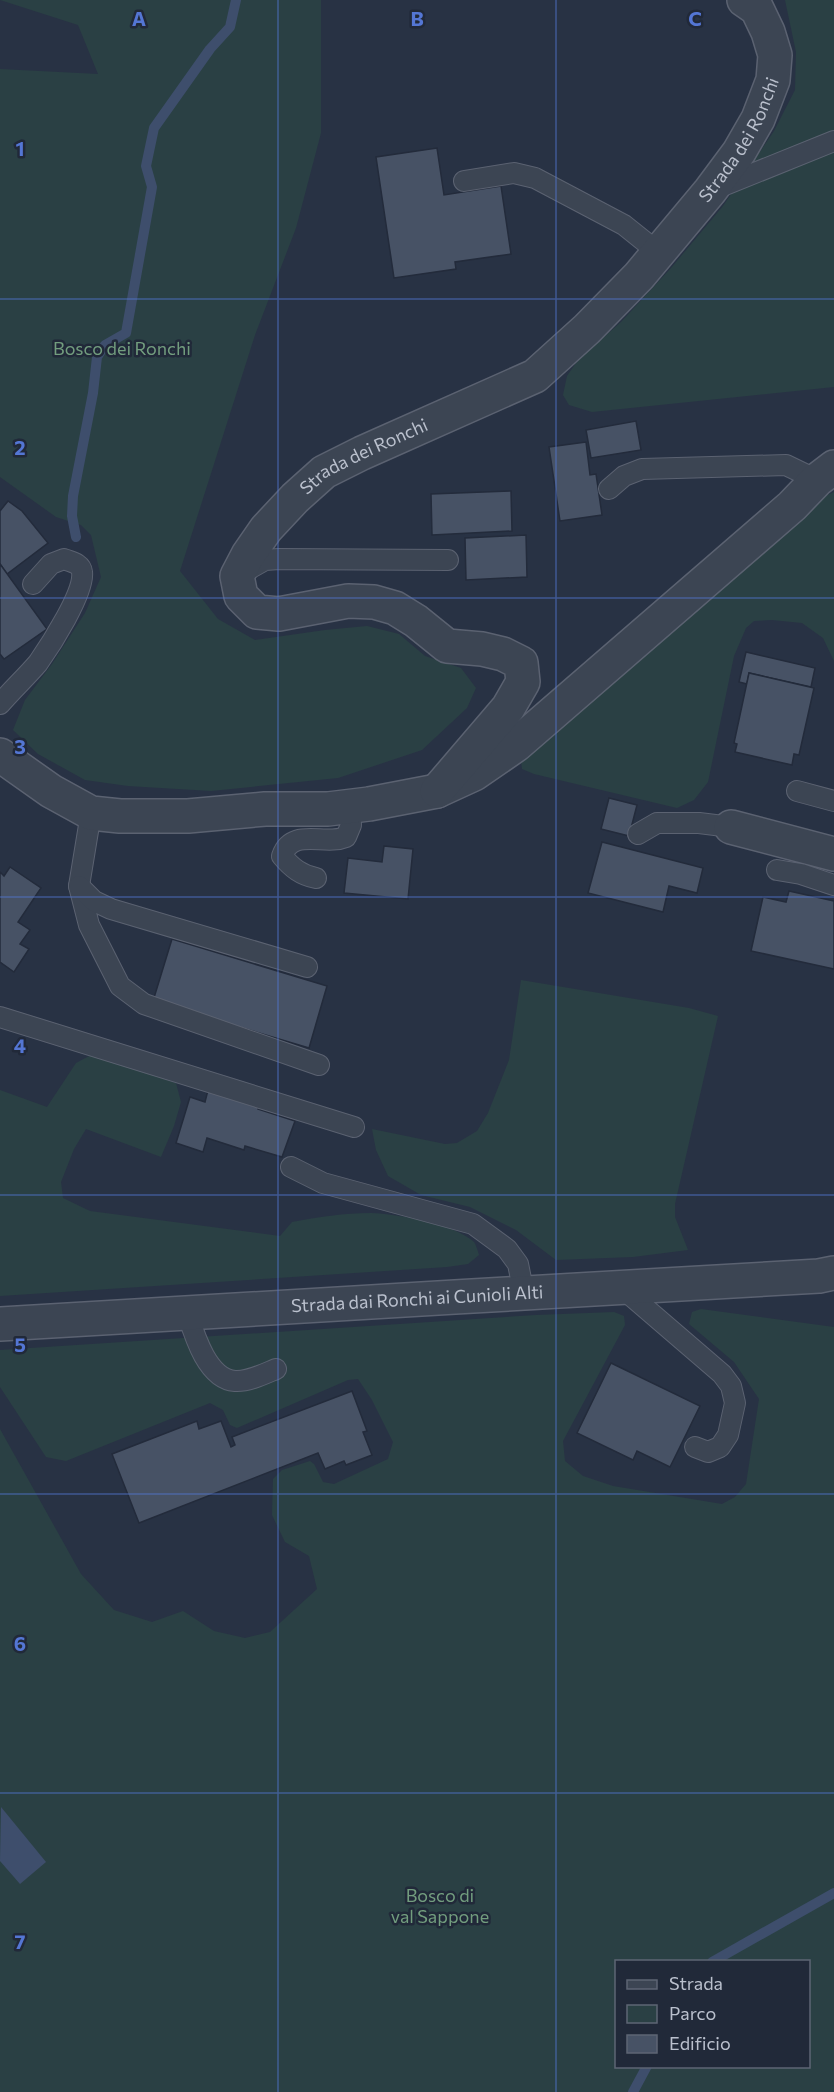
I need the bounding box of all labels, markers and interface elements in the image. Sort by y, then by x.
text: A [132,6,146,30]
text: B [410,6,424,30]
text: C [688,6,702,30]
street label: Strada dei Ronchi [693,74,783,206]
text: 1 [15,136,25,160]
park label: Bosco dei Ronchi [53,337,191,359]
street label: Strada dei Ronchi [295,413,431,499]
text: 2 [14,435,26,459]
text: 3 [14,734,26,758]
text: 4 [14,1033,26,1057]
street label: Strada dai Ronchi ai Cunioli Alti [290,1280,544,1316]
text: 5 [14,1332,26,1356]
text: 6 [14,1631,26,1655]
park label: Bosco di val Sappone [391,1884,489,1927]
text: 7 [15,1929,26,1953]
legend [615,1960,810,2068]
text: Strada [669,1972,723,1994]
text: Parco [669,2002,716,2024]
text: Edificio [669,2032,731,2054]

